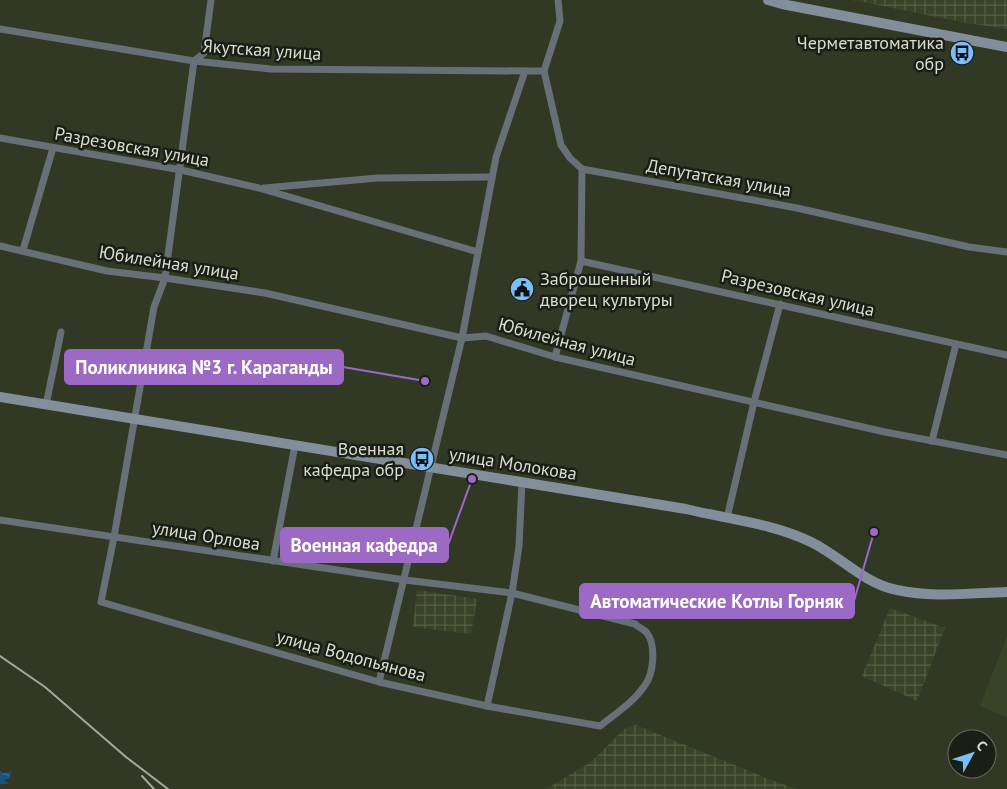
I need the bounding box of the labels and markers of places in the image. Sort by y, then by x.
place label: Черметавтоматика обр [797,31,944,75]
bus stop icon: Черметавтоматика обр [949,40,975,66]
place label: Заброшенный дворец культуры [540,267,673,311]
public building icon: Заброшенный дворец культуры [509,276,535,302]
callout: Поликлиника №3 г. Караганды [65,350,343,384]
place label: Военная кафедра обр [303,437,404,481]
bus stop icon: Военная кафедра обр [409,446,435,472]
callout: Военная кафедра [281,528,448,562]
callout: Автоматические Котлы Горняк [580,584,854,618]

